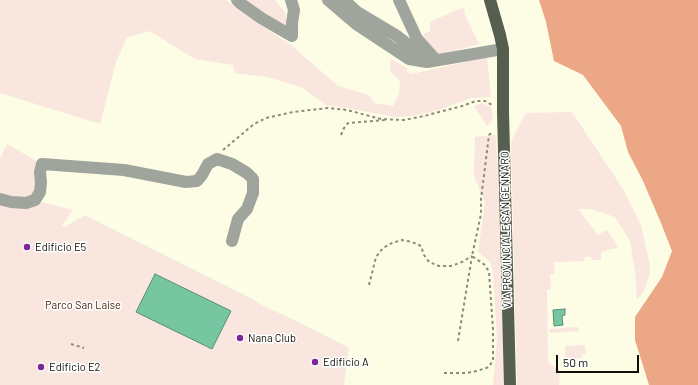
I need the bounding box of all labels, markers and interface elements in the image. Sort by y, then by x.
street label: VIA PROVINCIALE SAN GENNARO [498,151,514,309]
place label: Edificio E5 [35,240,86,254]
marker: Edificio E5 [22,242,32,252]
park label: Parco San Laise [45,298,121,312]
place label: Nana Club [248,331,296,345]
marker: Nana Club [235,333,245,343]
scale bar [558,347,641,373]
place label: Edificio A [323,355,369,369]
text: 50 m [563,355,588,369]
marker: Edificio A [310,357,320,367]
place label: Edificio E2 [49,360,100,374]
marker: Edificio E2 [36,362,46,372]

